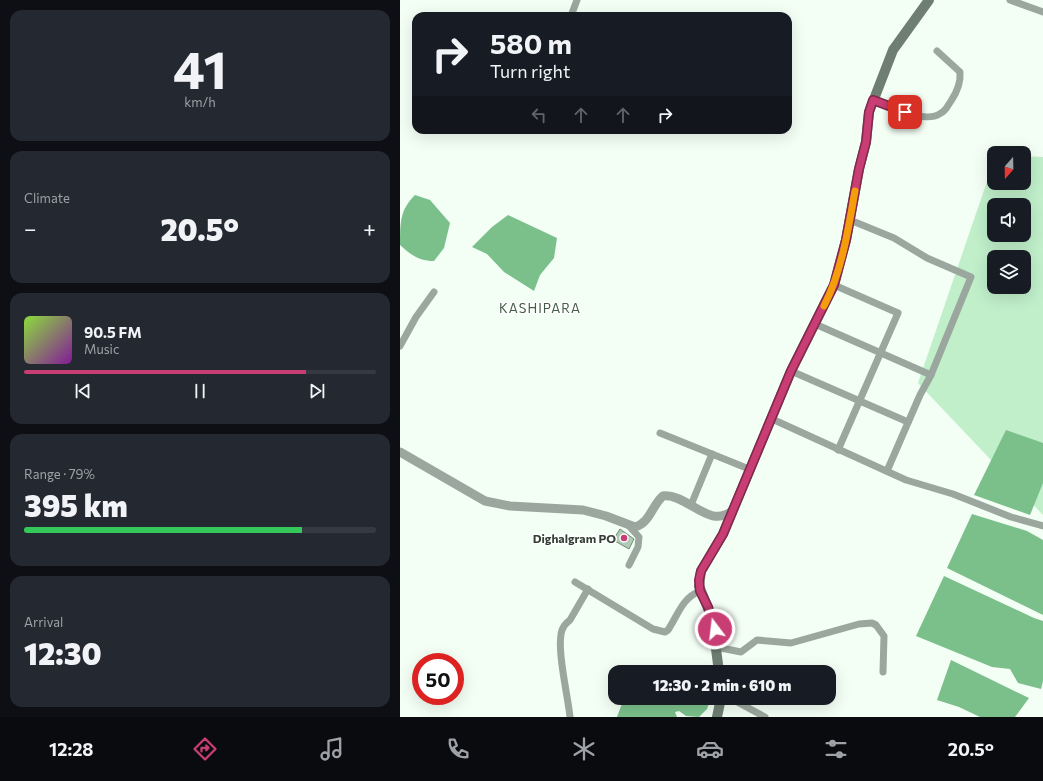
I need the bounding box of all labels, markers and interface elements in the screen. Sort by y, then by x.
text: 580 m [490,26,572,60]
icon: right [424,28,476,80]
text: 41 [173,36,227,100]
text: Turn right [490,60,570,82]
text: km/h [184,94,216,110]
pin [888,95,922,129]
icon: arrive [894,101,916,123]
icon: left [528,104,550,126]
icon: ahead [570,104,592,126]
icon: ahead [612,104,634,126]
icon: right [654,104,676,126]
north arrow [987,146,1031,190]
map controls [987,146,1031,294]
text: Climate [24,190,70,206]
button: sound [987,198,1031,242]
text: 20.5° [160,210,239,247]
text: − [24,215,37,242]
text: + [363,215,376,242]
button: layers [987,250,1031,294]
district label: KASHIPARA [499,300,581,316]
text: 90.5 FM [84,323,142,341]
text: Music [84,341,119,357]
icon: previous [72,380,94,402]
icon: pause [189,380,211,402]
icon: next [306,380,328,402]
text: Range · 79% [24,466,95,482]
text: 395 km [24,486,128,523]
place label: Dighalgram PO [533,531,616,545]
marker: Dighalgram PO [619,533,629,543]
position arrow [694,608,736,650]
text: Arrival [24,614,63,630]
text: 12:30 [24,634,102,671]
speed limit sign: 50 [412,653,464,705]
text: 12:30 · 2 min · 610 m [653,676,791,694]
icon: directions [191,735,219,763]
icon: music [318,735,346,763]
icon: phone [444,735,472,763]
icon: climate [570,735,598,763]
icon: car [696,735,724,763]
icon: filters [822,735,850,763]
text: 12:28 [49,738,93,760]
text: 20.5° [948,738,994,760]

